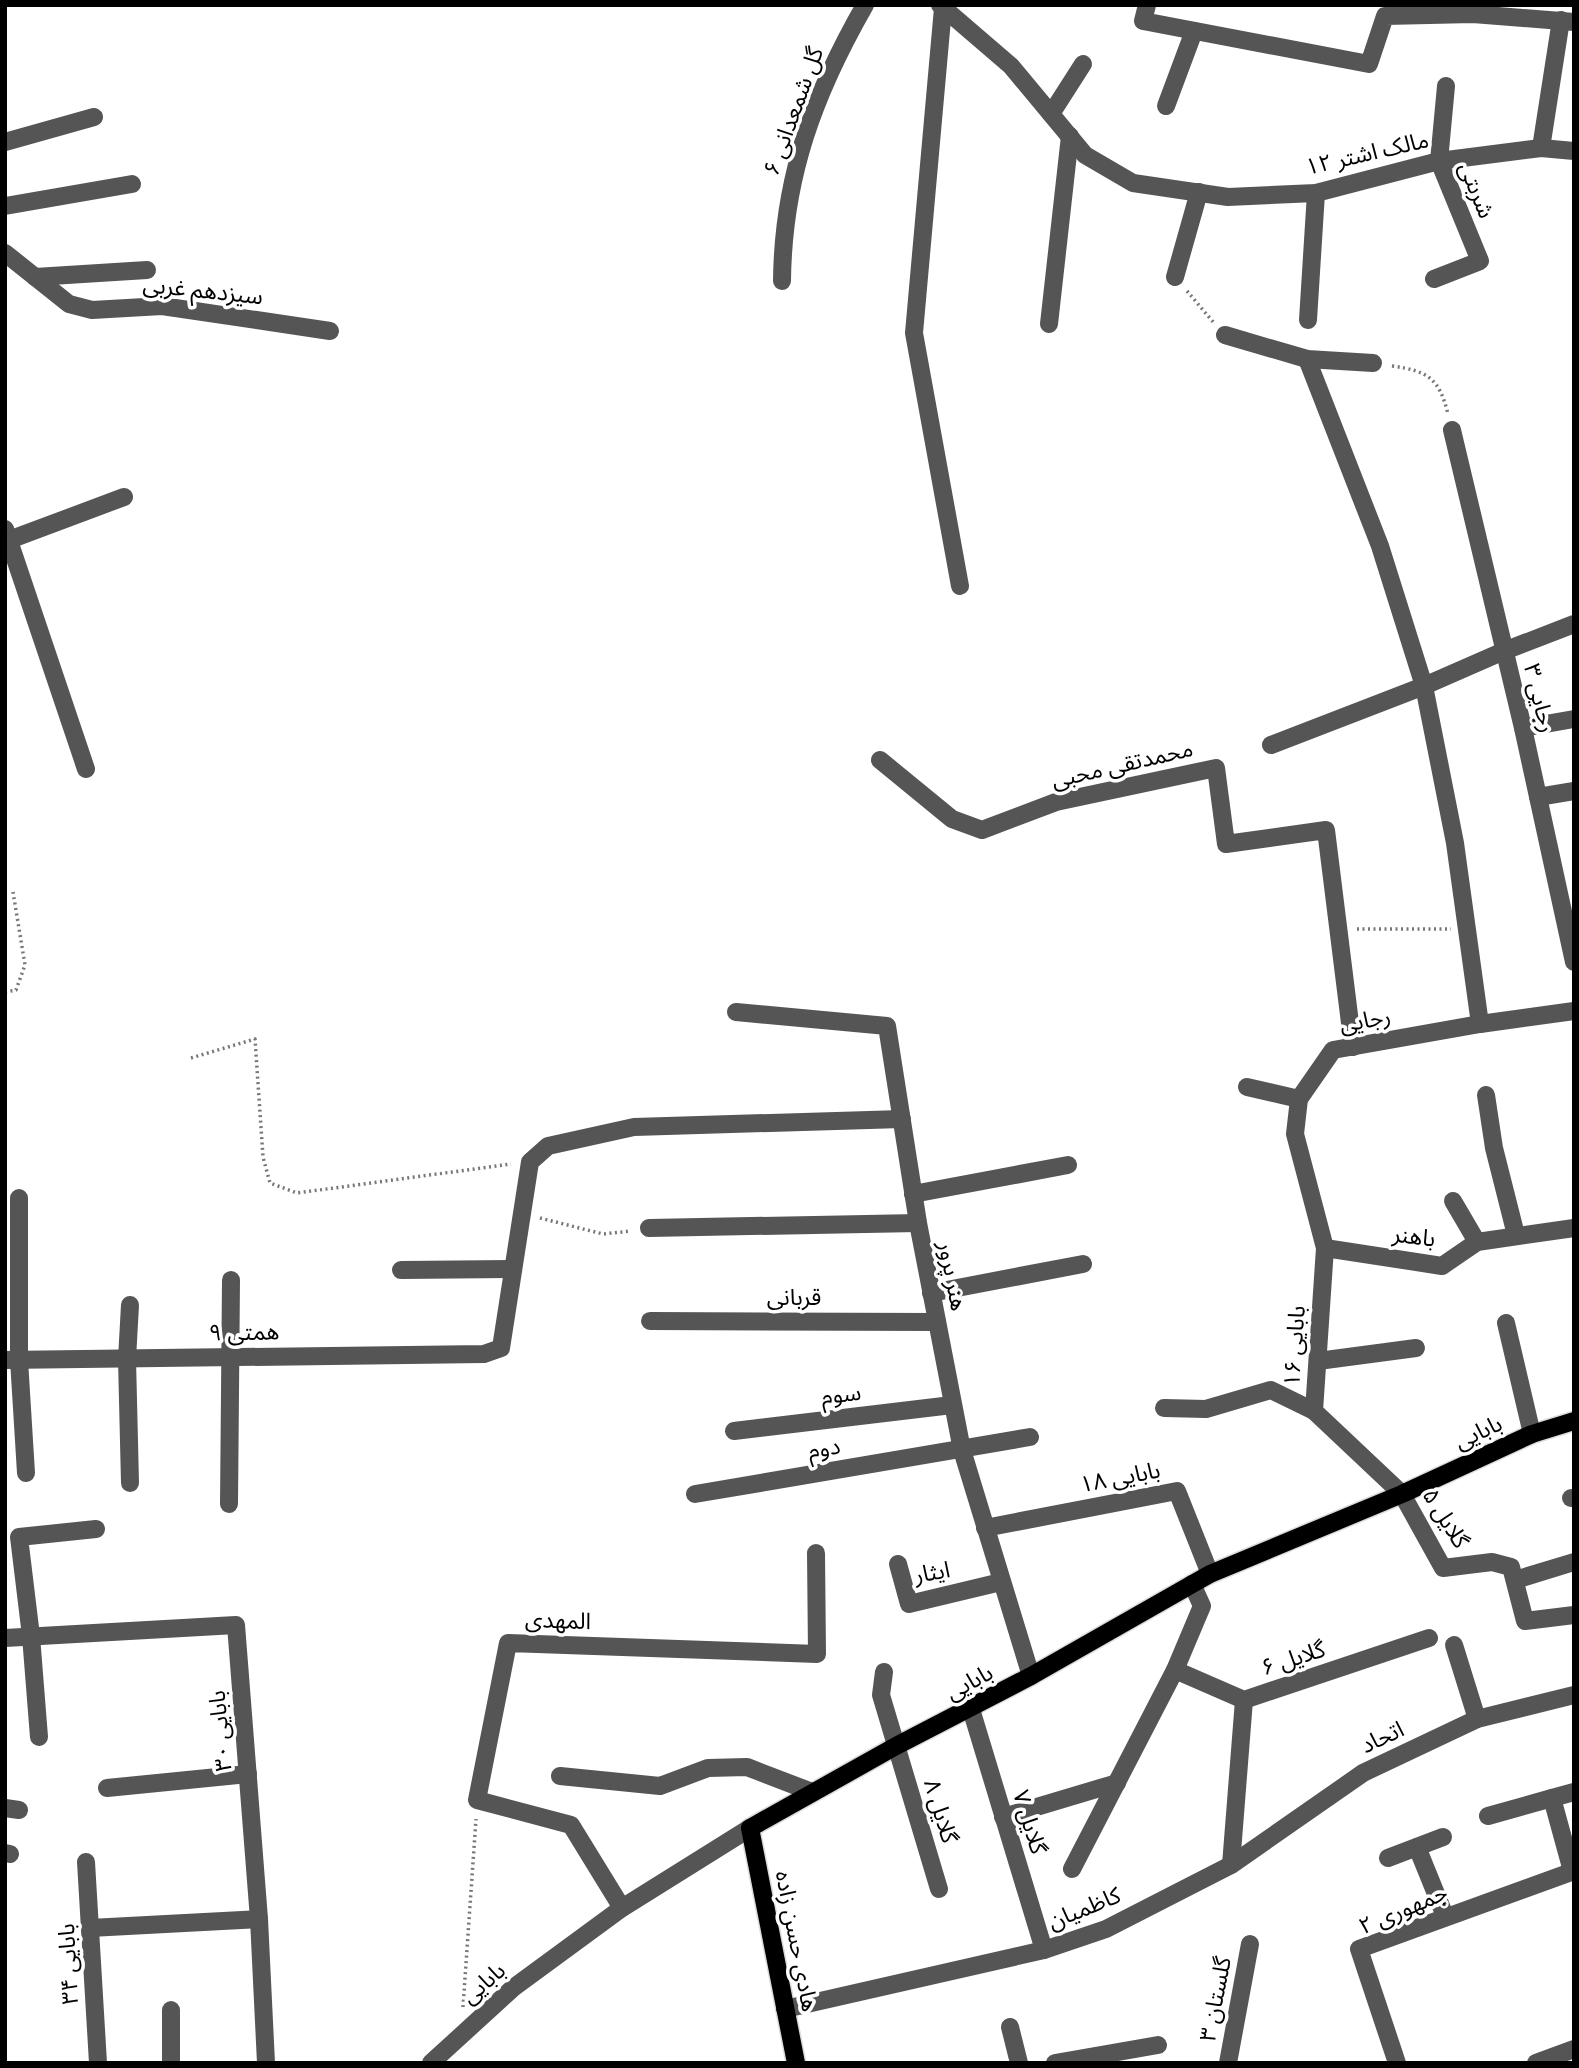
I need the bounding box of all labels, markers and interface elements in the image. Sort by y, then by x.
street label: گل شمعدانی ۶ [758,43,829,179]
street label: مالک اشتر ۱۲ [1303,126,1431,181]
street label: شربتی [1453,158,1500,222]
street label: سیزدهم غربی [141,271,264,313]
street label: رجایی ۳ [1518,661,1561,735]
street label: محمدتقی محبی [1049,735,1196,794]
street label: رجایی [1337,1003,1393,1038]
street label: باهنر [1390,1220,1437,1253]
street label: هنر پرور [931,1238,972,1313]
street label: قربانی [767,1284,821,1311]
street label: بابایی ۱۶ [1278,1305,1311,1388]
street label: همتی ۹ [208,1318,280,1347]
street label: سوم [820,1379,863,1414]
street label: بابایی [1450,1410,1506,1455]
street label: دوم [806,1433,843,1468]
street label: بابایی ۱۸ [1078,1456,1163,1499]
street label: گلایل ۵ [1417,1483,1475,1554]
street label: ایثار [911,1556,952,1589]
street label: المهدی [524,1606,591,1635]
street label: گلایل ۶ [1258,1635,1329,1681]
street label: بابایی [941,1659,997,1706]
street label: بابایی ۳۰ [204,1689,237,1773]
street label: اتحاد [1356,1716,1408,1759]
street label: گلایل ۸ [918,1776,963,1847]
street label: گلایل ۷ [1007,1787,1052,1858]
street label: هادی حسن زاده [770,1868,823,2014]
street label: جمهوری ۲ [1355,1879,1452,1940]
street label: کاظمیان [1044,1882,1125,1935]
street label: بابایی ۳۴ [53,1923,84,2005]
street label: گلستان ۳ [1194,1954,1237,2044]
street label: بابایی [456,1957,511,2010]

